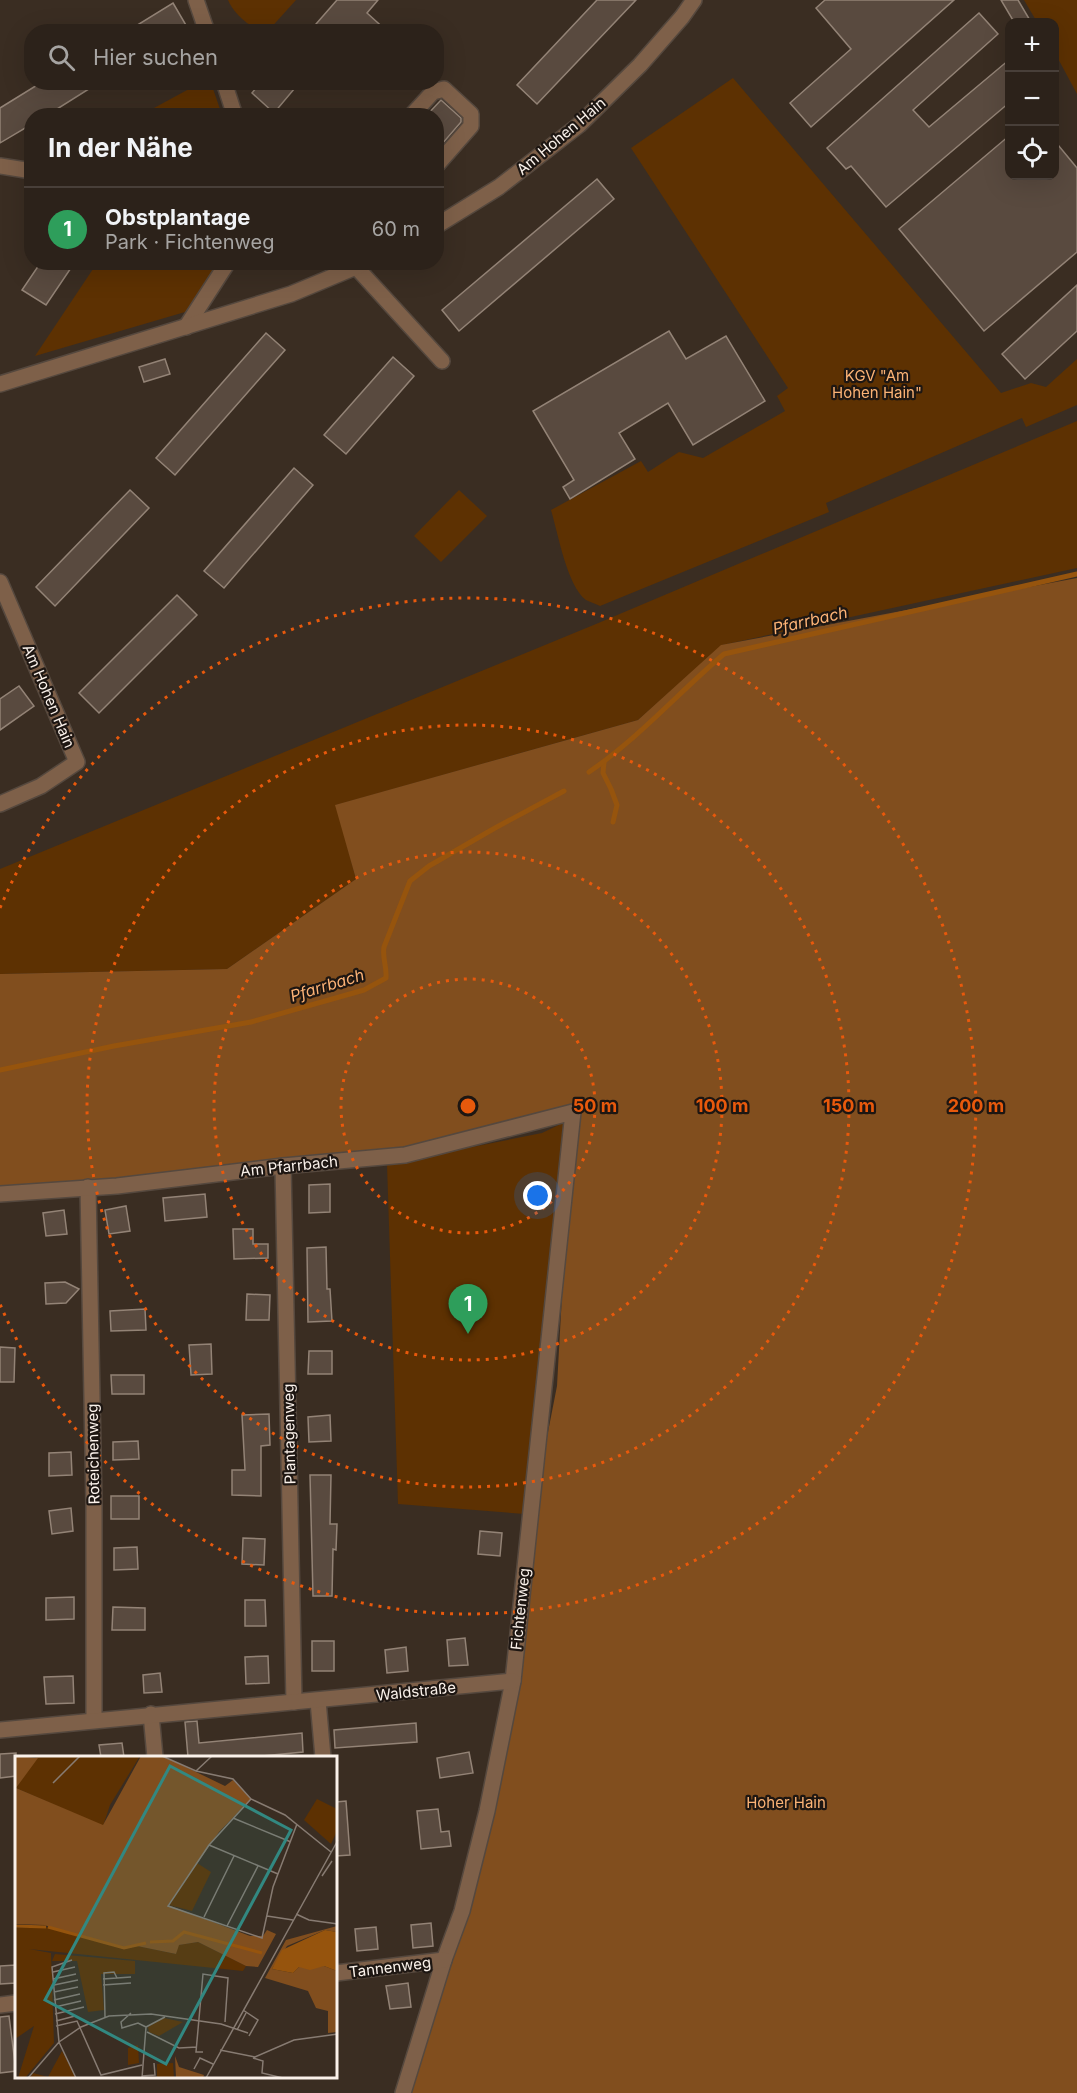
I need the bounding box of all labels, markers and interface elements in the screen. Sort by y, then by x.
map controls [1005,18,1059,180]
button: + [1005,18,1059,72]
search box [24,24,444,90]
icon: search [45,41,78,74]
text: Hier suchen [93,44,218,70]
button: − [1005,72,1059,126]
street label: Am Hohen Hain [513,93,609,179]
button: locate [1005,126,1059,180]
text: In der Nähe [48,132,193,163]
text: Obstplantage [105,204,250,230]
text: 1 [63,217,72,241]
text: 60 m [372,217,420,241]
text: Park · Fichtenweg [105,230,275,254]
park label: KGV "Am Hohen Hain" [832,366,922,402]
water label: Pfarrbach [771,602,849,638]
street label: Am Hohen Hain [19,641,79,751]
water label: Pfarrbach [288,964,366,1006]
text: 50 m [573,1095,617,1116]
text: 100 m [696,1095,748,1116]
text: 150 m [823,1095,875,1116]
text: 200 m [948,1095,1004,1116]
centre of rings [458,1096,478,1116]
street label: Am Pfarrbach [239,1151,339,1181]
your location [523,1181,552,1210]
pin: 1 [448,1284,488,1334]
street label: Plantagenweg [279,1384,299,1484]
street label: Roteichenweg [83,1404,103,1504]
street label: Fichtenweg [506,1567,534,1651]
street label: Waldstraße [375,1677,457,1705]
inset map [15,1756,338,2078]
park label: Hoher Hain [746,1793,826,1812]
street label: Tannenweg [348,1953,432,1981]

